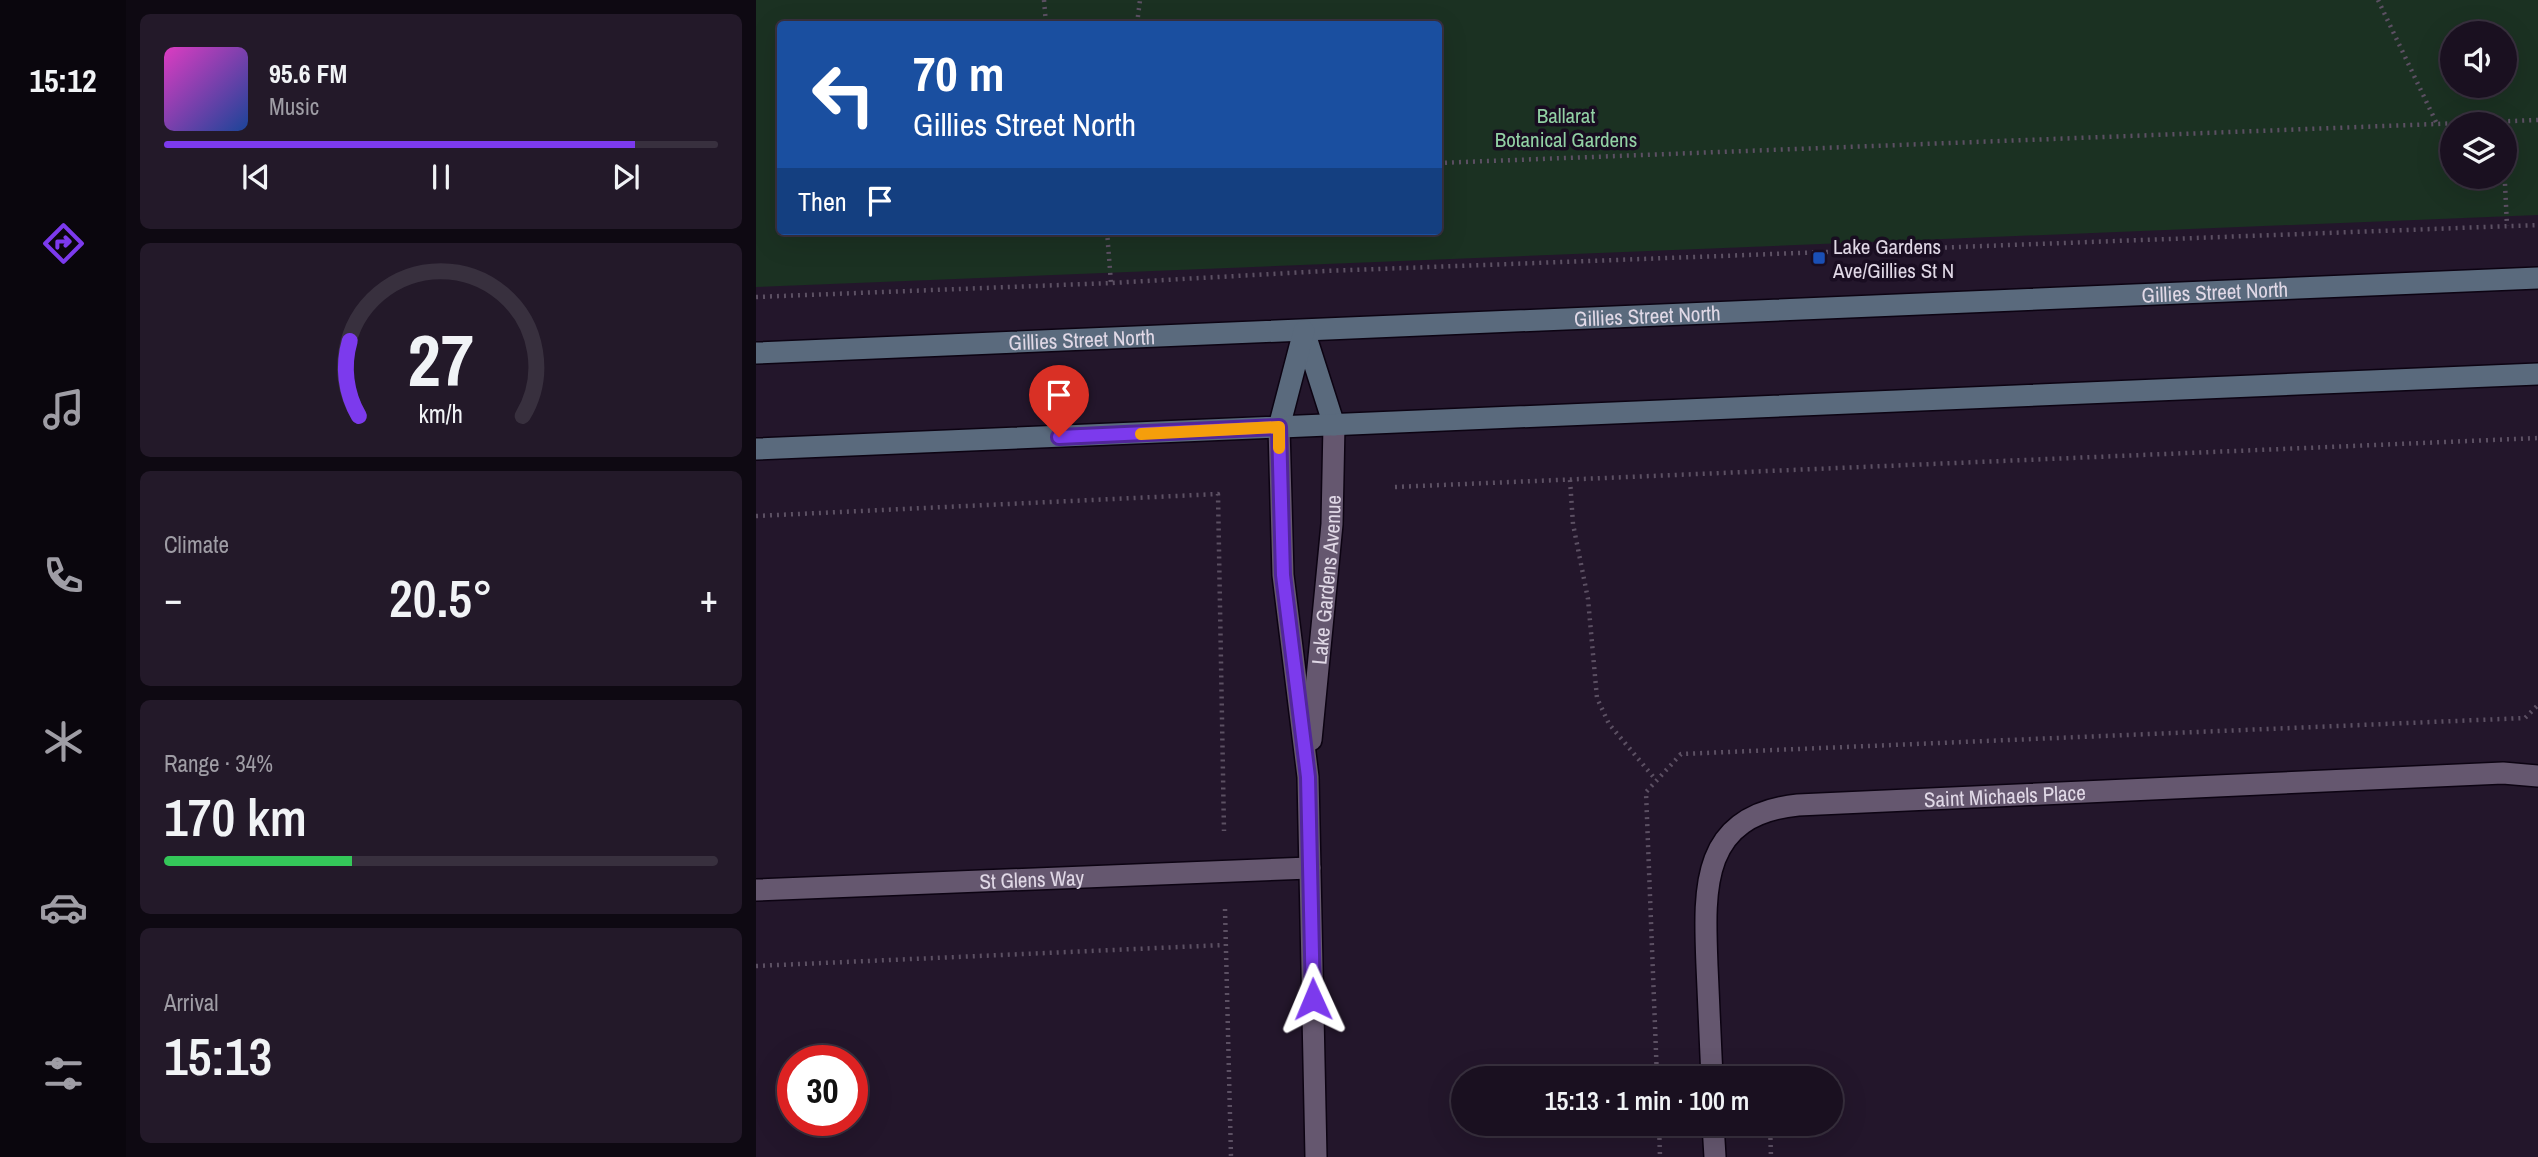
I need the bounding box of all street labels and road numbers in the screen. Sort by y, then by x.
street label: Gillies Street North [2141,274,2289,309]
street label: Gillies Street North [1573,298,1721,333]
street label: Gillies Street North [1008,322,1156,357]
street label: Lake Gardens Avenue [1304,495,1347,666]
street label: Saint Michaels Place [1923,777,2086,814]
street label: St Glens Way [979,862,1085,896]

